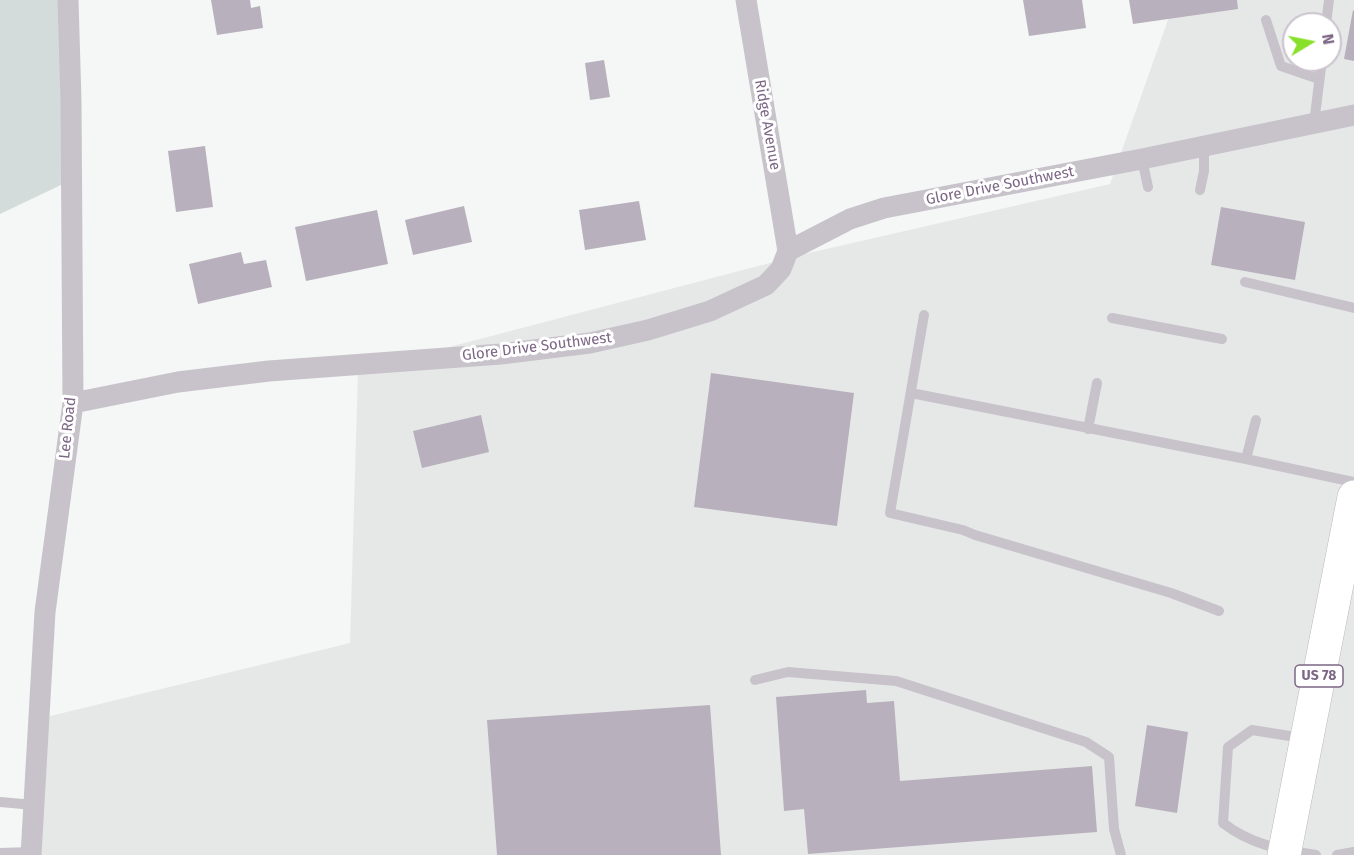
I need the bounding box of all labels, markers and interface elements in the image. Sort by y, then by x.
north arrow [1282,12,1342,72]
text: N [1318,32,1339,46]
street label: Ridge Avenue [750,78,784,172]
street label: Glore Drive Southwest [924,163,1076,209]
street label: Glore Drive Southwest [461,329,613,365]
street label: Lee Road [56,396,80,460]
road number: US 78 [1295,665,1343,687]

